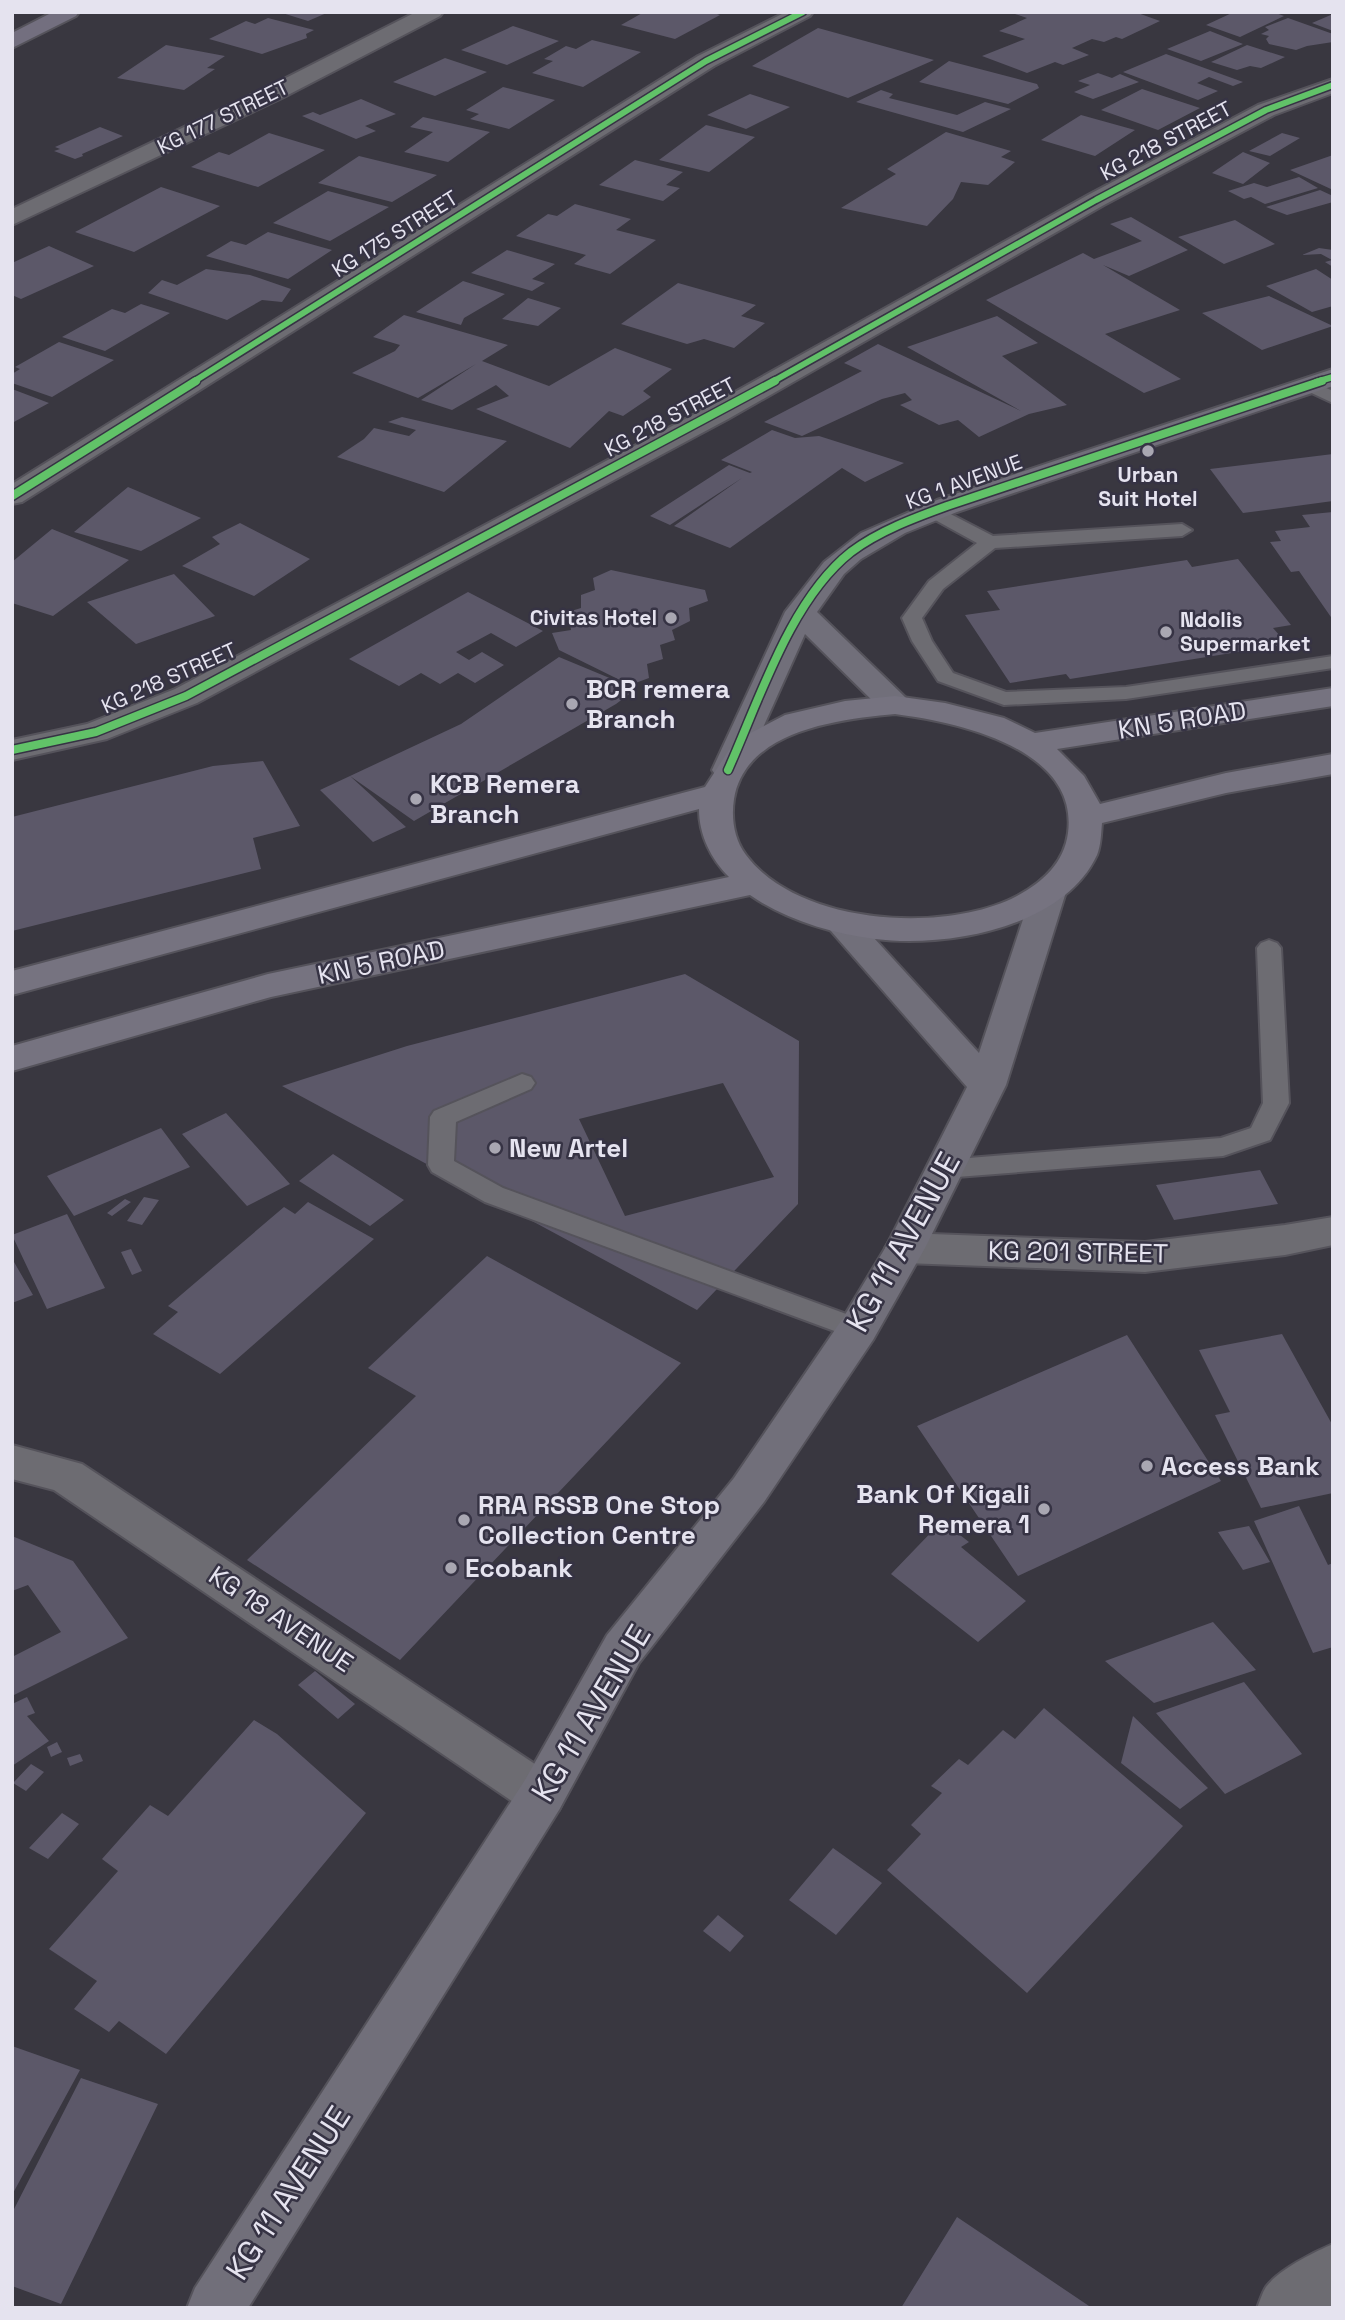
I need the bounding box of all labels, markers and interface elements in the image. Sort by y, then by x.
street label: KG 177 STREET [153,73,293,160]
street label: KG 218 STREET [1095,95,1236,187]
street label: KG 175 STREET [327,184,463,283]
street label: KG 218 STREET [599,371,740,463]
marker: Urban Suit Hotel [1140,443,1156,459]
street label: KG 1 AVENUE [902,448,1026,515]
place label: Urban Suit Hotel [1098,461,1198,512]
place label: Civitas Hotel [530,604,657,631]
place label: Ndolis Supermarket [1180,606,1310,657]
marker: Civitas Hotel [663,610,679,626]
marker: Ndolis Supermarket [1158,624,1174,640]
street label: KG 218 STREET [97,636,241,719]
place label: BCR remera Branch [586,672,730,736]
street label: KN 5 ROAD [1116,693,1248,747]
marker: BCR remera Branch [564,696,580,712]
place label: KCB Remera Branch [430,767,580,831]
marker: KCB Remera Branch [408,791,424,807]
street label: KN 5 ROAD [314,932,448,992]
place label: New Artel [509,1131,628,1165]
marker: New Artel [487,1140,503,1156]
street label: KG 11 AVENUE [837,1145,969,1339]
street label: KG 201 STREET [988,1233,1168,1271]
place label: Access Bank [1161,1449,1320,1483]
marker: Access Bank [1139,1458,1155,1474]
place label: Bank Of Kigali Remera 1 [856,1477,1030,1541]
place label: RRA RSSB One Stop Collection Centre [478,1488,720,1552]
marker: Bank Of Kigali Remera 1 [1036,1501,1052,1517]
marker: RRA RSSB One Stop Collection Centre [456,1512,472,1528]
place label: Ecobank [465,1551,573,1585]
street label: KG 18 AVENUE [202,1558,360,1680]
marker: Ecobank [443,1560,459,1576]
street label: KG 11 AVENUE [523,1617,659,1809]
street label: KG 11 AVENUE [217,2099,359,2287]

